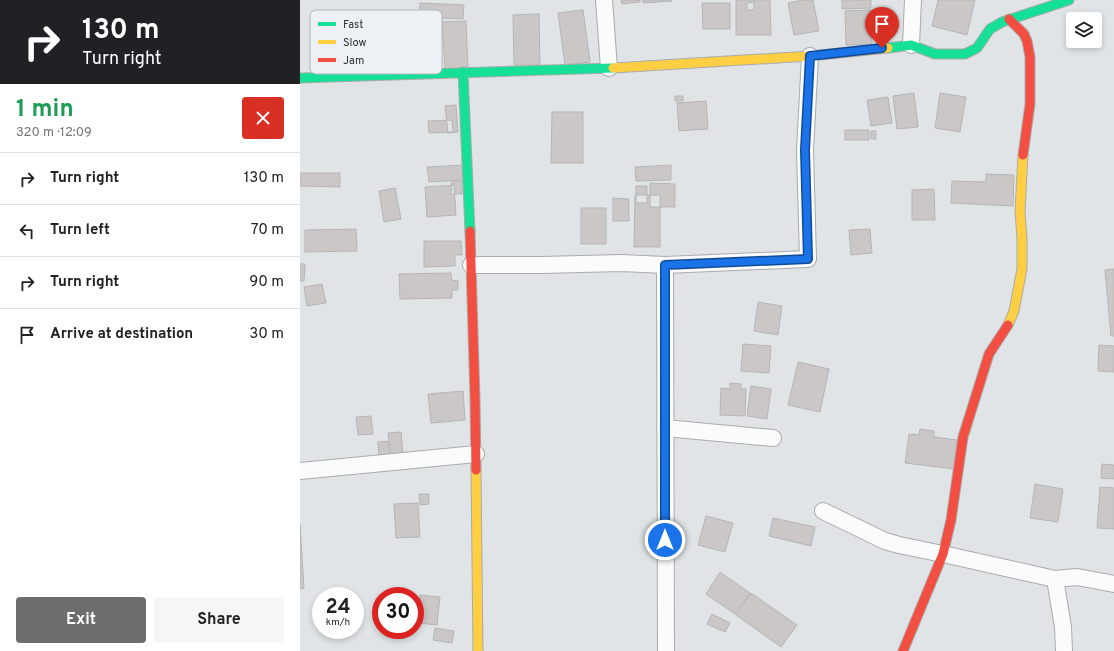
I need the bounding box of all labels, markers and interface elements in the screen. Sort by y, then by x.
pin [865,7.0,899,48]
legend [310,10,442,74]
map controls [1066,12,1102,48]
button: layers [1066,12,1102,48]
text: 130 m [82,13,160,49]
icon: arrive [871,13,893,35]
icon: right [16,16,68,68]
text: Fast [343,18,363,32]
text: Slow [343,36,366,50]
text: Turn right [82,48,162,71]
text: Jam [343,54,364,68]
text: 1 min [16,95,74,125]
button: close [242,97,284,139]
text: 320 m · 12:09 [16,125,92,141]
icon: right [16,168,38,190]
text: Turn right [50,169,119,188]
text: 130 m [244,169,284,188]
icon: left [16,220,38,242]
text: Turn left [50,221,110,240]
text: 70 m [251,221,284,240]
icon: right [16,272,38,294]
text: Turn right [50,273,119,292]
text: 90 m [249,273,284,292]
icon: arrive [16,324,38,346]
text: Arrive at destination [50,325,193,344]
text: 30 m [249,325,284,344]
position arrow [644,519,686,561]
speed limit sign: 30 [372,587,424,639]
text: 24 [325,595,351,621]
button: Exit [16,597,146,643]
button: Share [154,597,284,643]
text: km/h [326,616,350,629]

